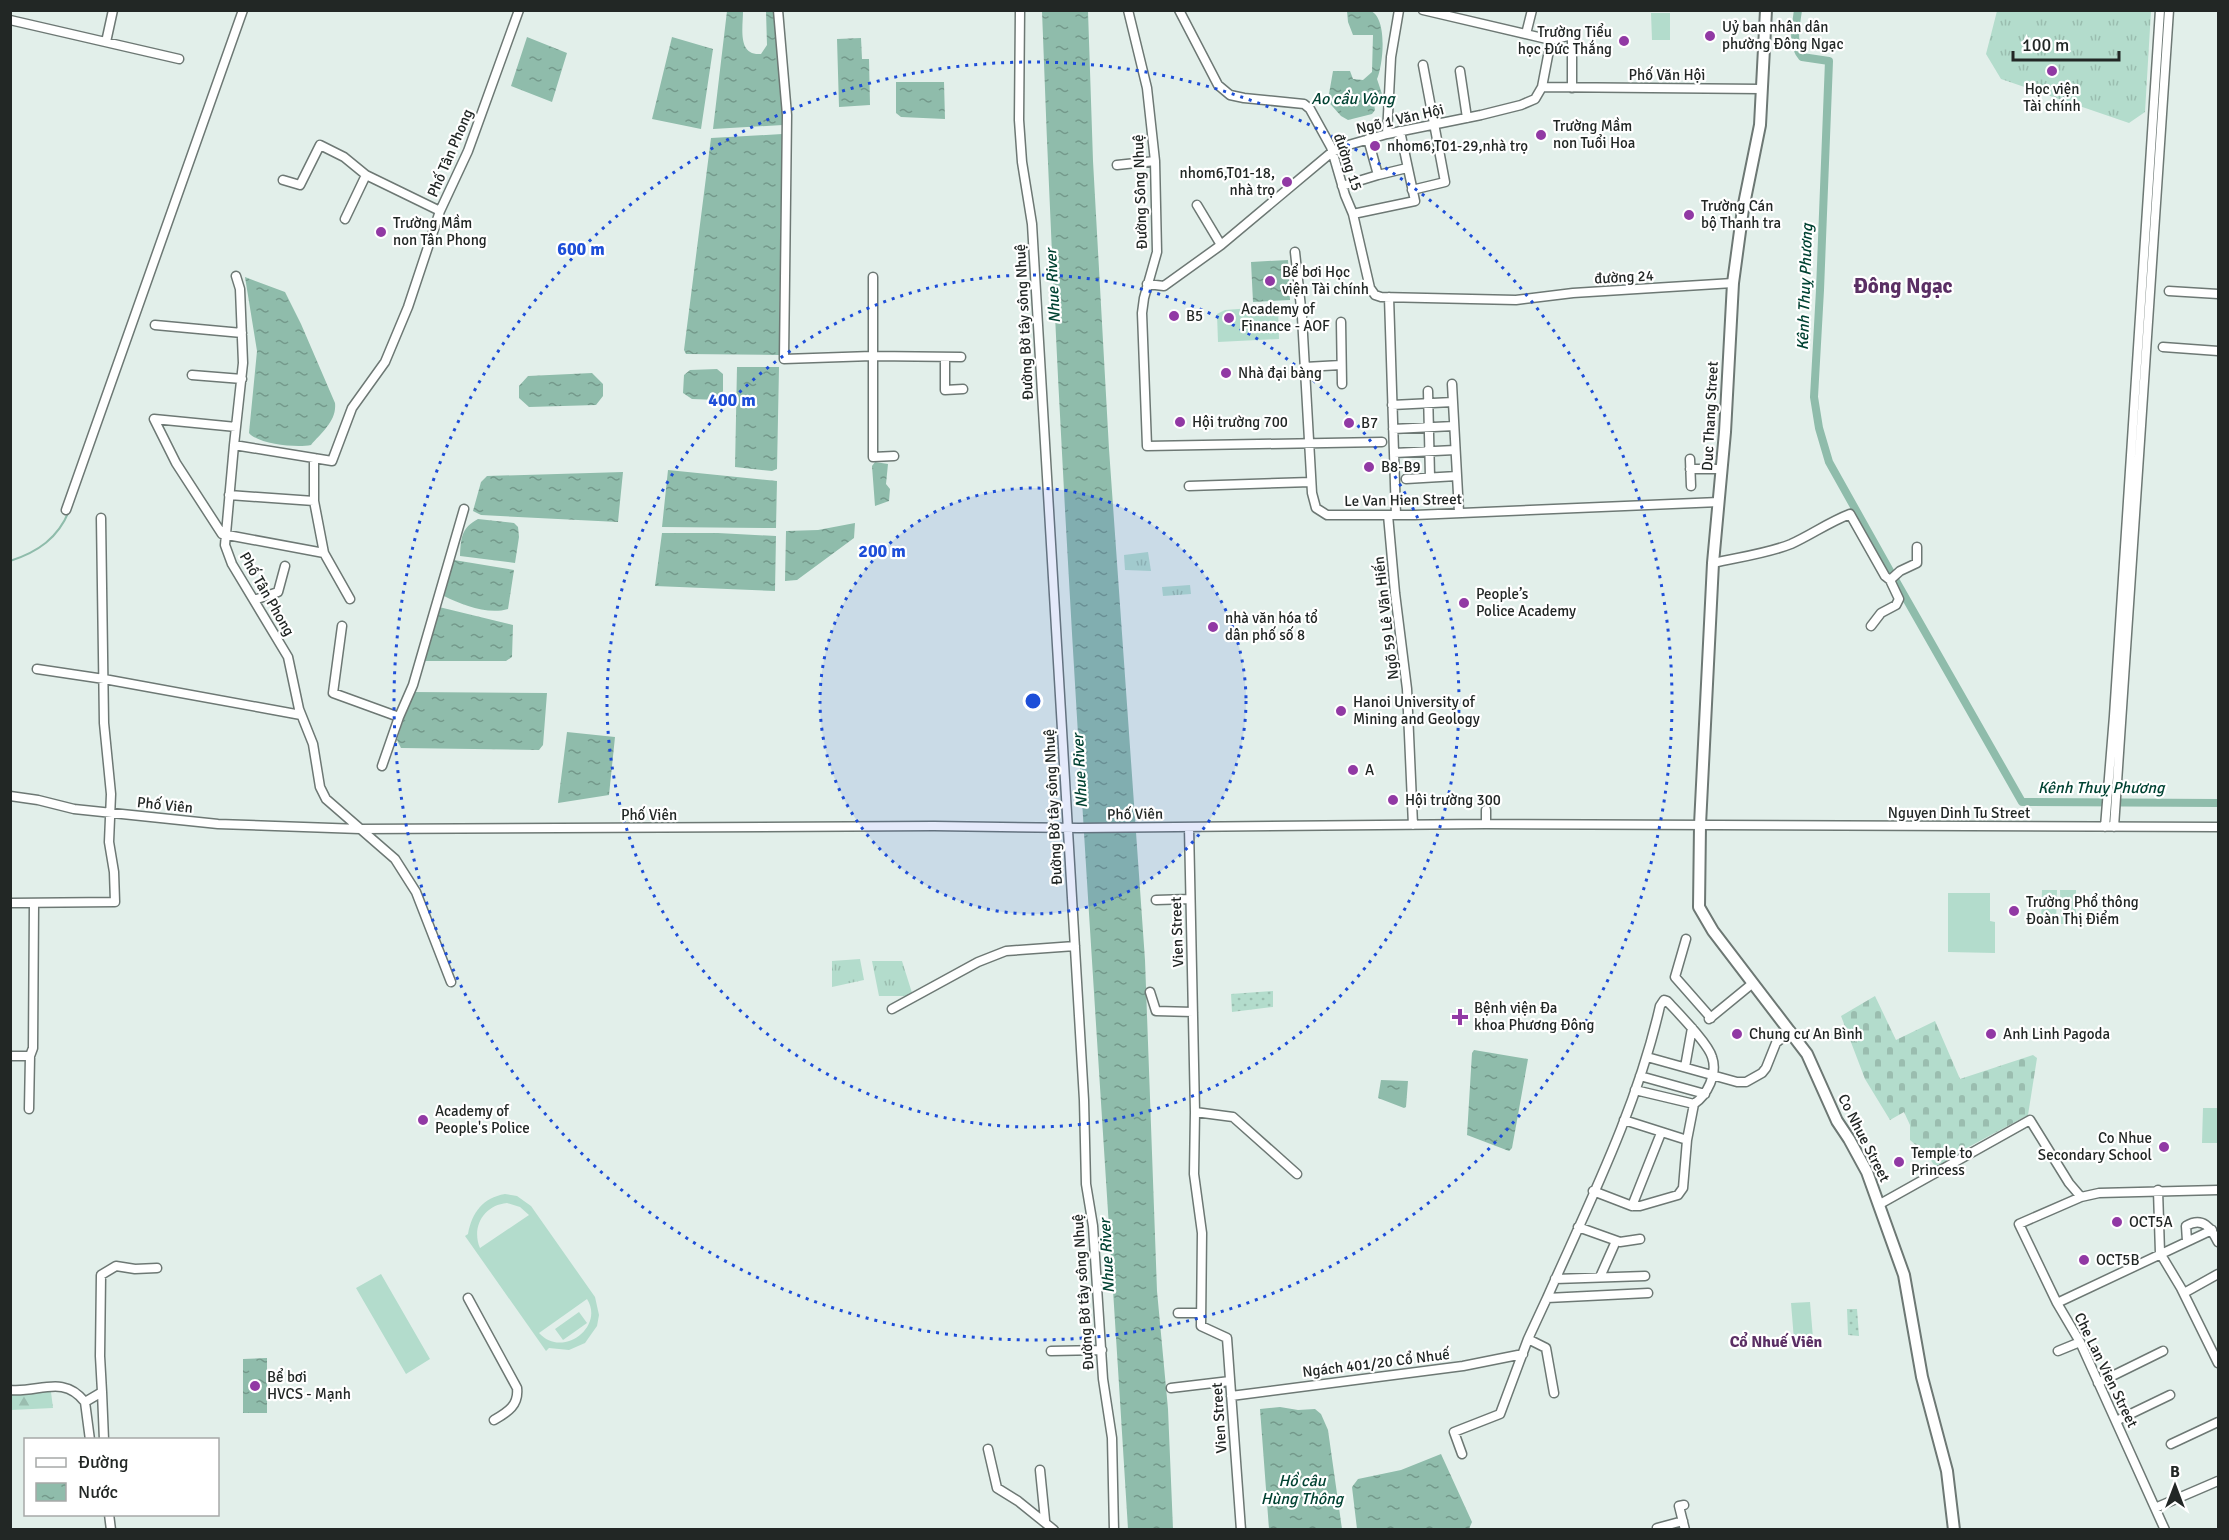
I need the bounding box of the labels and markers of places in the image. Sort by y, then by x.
place label: Uỷ ban nhân dân phường Đông Ngạc [1722,18,1843,53]
place label: Trường Tiểu học Đức Thắng [1518,23,1612,58]
marker: Uỷ ban nhân dân phường Đông Ngạc [1703,29,1717,43]
marker: Trường Tiểu học Đức Thắng [1617,34,1631,48]
marker: Học viện Tài chính [2045,64,2059,78]
place label: Học viện Tài chính [2023,80,2081,115]
place label: Trường Mầm non Tuổi Hoa [1553,117,1635,152]
marker: Trường Mầm non Tuổi Hoa [1534,128,1548,142]
place label: nhom6,T01-29,nhà trọ [1387,137,1528,155]
marker: nhom6,T01-29,nhà trọ [1368,139,1382,153]
place label: nhom6,T01-18, nhà trọ [1180,164,1275,199]
marker: nhom6,T01-18, nhà trọ [1280,175,1294,189]
place label: Trường Cán bộ Thanh tra [1701,197,1781,232]
marker: Trường Cán bộ Thanh tra [1682,208,1696,222]
place label: Trường Mầm non Tân Phong [393,214,487,249]
marker: Trường Mầm non Tân Phong [374,225,388,239]
place label: Bể bơi Học viện Tài chính [1282,263,1369,298]
marker: Bể bơi Học viện Tài chính [1263,274,1277,288]
place label: Academy of Finance - AOF [1241,300,1330,335]
place label: B5 [1186,307,1203,325]
marker: B5 [1167,309,1181,323]
marker: Academy of Finance - AOF [1222,311,1236,325]
place label: Nhà đại bàng [1238,364,1322,382]
marker: Nhà đại bàng [1219,366,1233,380]
place label: Hội trường 700 [1192,413,1288,431]
place label: B7 [1361,414,1378,432]
marker: Hội trường 700 [1173,415,1187,429]
marker: B7 [1342,416,1356,430]
place label: B8-B9 [1381,458,1421,476]
marker: B8-B9 [1362,460,1376,474]
place label: People’s Police Academy [1476,585,1576,620]
marker: People’s Police Academy [1457,596,1471,610]
place label: nhà văn hóa tổ dân phố số 8 [1225,609,1318,644]
marker: nhà văn hóa tổ dân phố số 8 [1206,620,1220,634]
centre of rings [1023,691,1043,711]
place label: Hanoi University of Mining and Geology [1353,693,1480,728]
marker: Hanoi University of Mining and Geology [1334,704,1348,718]
place label: A [1365,761,1374,779]
marker: A [1346,763,1360,777]
place label: Hội trường 300 [1405,791,1501,809]
marker: Hội trường 300 [1386,793,1400,807]
place label: Trường Phổ thông Đoàn Thị Điểm [2026,893,2139,928]
marker: Trường Phổ thông Đoàn Thị Điểm [2007,904,2021,918]
place label: Bệnh viện Đa khoa Phương Đông [1474,999,1594,1034]
marker: Bệnh viện Đa khoa Phương Đông [1451,1008,1469,1026]
place label: Chung cư An Bình [1749,1025,1863,1043]
place label: Anh Linh Pagoda [2003,1025,2110,1043]
marker: Chung cư An Bình [1730,1027,1744,1041]
marker: Anh Linh Pagoda [1984,1027,1998,1041]
place label: Academy of People's Police [435,1102,530,1137]
marker: Academy of People's Police [416,1113,430,1127]
place label: Co Nhue Secondary School [2038,1129,2152,1164]
marker: Co Nhue Secondary School [2157,1140,2171,1154]
place label: Temple to Princess [1911,1144,1973,1179]
marker: Temple to Princess [1892,1155,1906,1169]
place label: OCT5A [2129,1213,2173,1231]
marker: OCT5A [2110,1215,2124,1229]
place label: OCT5B [2096,1251,2139,1269]
marker: OCT5B [2077,1253,2091,1267]
place label: Bể bơi HVCS - Mạnh [267,1368,351,1403]
marker: Bể bơi HVCS - Mạnh [248,1379,262,1393]

